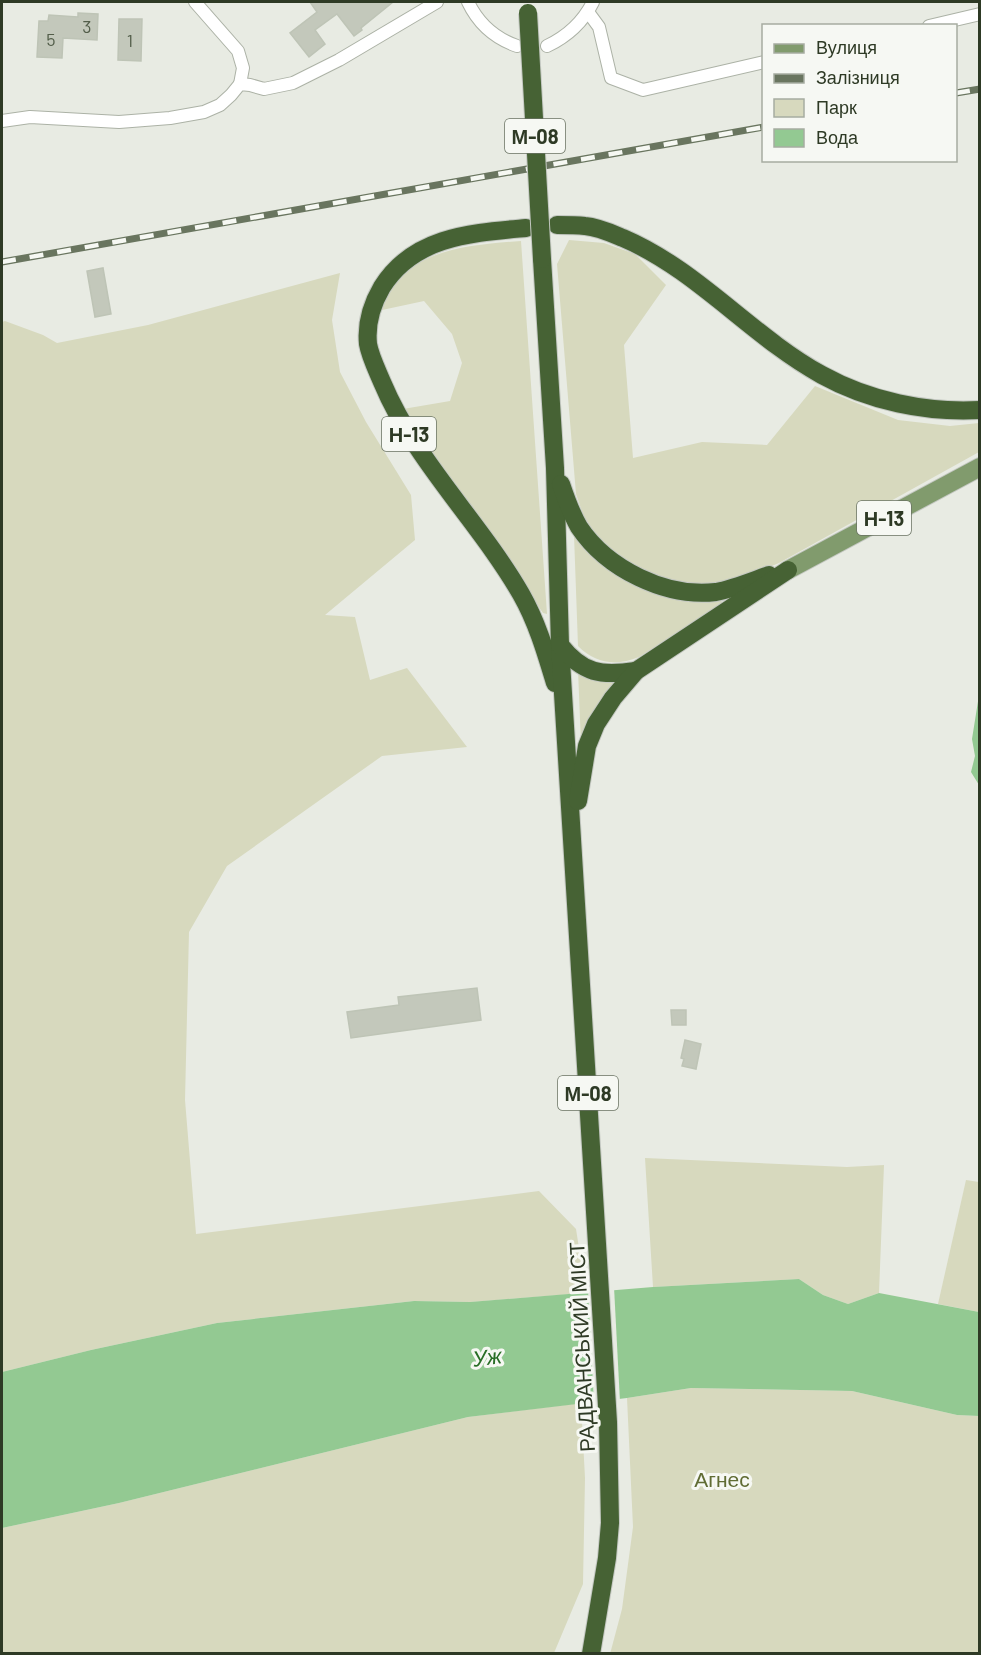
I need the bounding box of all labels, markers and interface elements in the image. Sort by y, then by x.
house number: 3 [82,15,92,37]
legend [762,24,957,162]
house number: 5 [46,28,56,50]
house number: 1 [127,29,133,51]
text: Вулиця [816,36,877,58]
text: Залізниця [816,66,900,88]
text: Парк [816,96,857,118]
road number: М-08 [505,119,565,153]
text: Вода [816,126,859,148]
road number: Н-13 [382,417,436,451]
road number: Н-13 [857,501,911,535]
road number: М-08 [558,1076,618,1110]
street label: РАДВАНСЬКИЙ МІСТ [563,1241,599,1453]
water label: Уж [470,1341,504,1371]
park label: Агнес [694,1466,750,1491]

